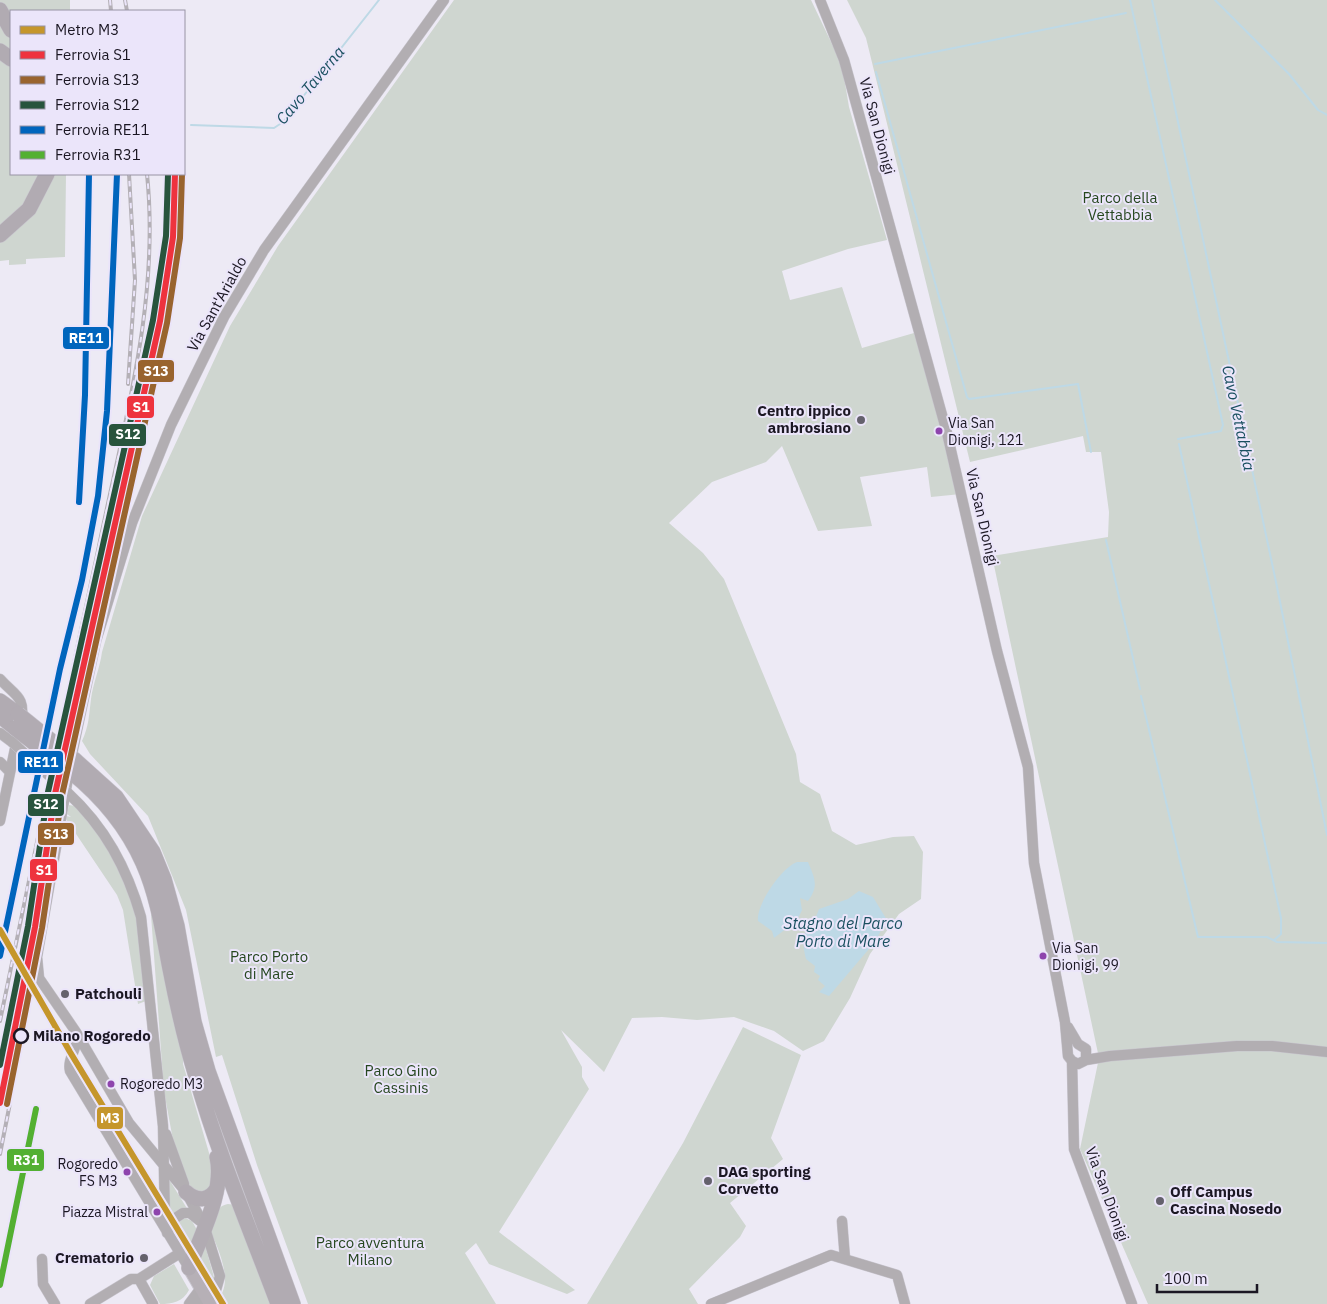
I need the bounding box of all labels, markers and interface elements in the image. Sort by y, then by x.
legend [10,10,185,175]
text: Metro M3 [55,20,119,39]
water label: Cavo Taverna [272,42,348,128]
text: Ferrovia S1 [55,45,131,64]
text: Ferrovia S13 [55,70,140,89]
street label: Via San Dionigi [855,75,900,176]
text: Ferrovia S12 [55,95,140,114]
text: Ferrovia RE11 [55,120,150,139]
text: Ferrovia R31 [55,145,141,164]
park label: Parco della Vettabbia [1083,188,1157,224]
street label: Via Sant'Arialdo [183,253,251,355]
line badge: RE11 [62,326,110,350]
text: RE11 [69,329,104,347]
line badge: S13 [137,359,175,383]
text: S13 [143,362,169,380]
water label: Cavo Vettabbia [1218,363,1260,473]
line badge: S1 [126,395,155,419]
text: S1 [132,398,150,416]
place label: Centro ippico ambrosiano [757,401,851,437]
marker: Centro ippico ambrosiano [855,414,867,426]
place label: Via San Dionigi, 121 [948,414,1023,449]
line badge: S12 [108,423,147,447]
text: S12 [115,425,141,443]
marker: Via San Dionigi, 121 [934,426,944,436]
street label: Via San Dionigi [962,466,1003,567]
line badge: RE11 [17,750,64,774]
text: RE11 [24,753,59,771]
line badge: S12 [27,793,65,817]
text: S12 [33,795,59,813]
line badge: S13 [37,822,75,846]
text: S13 [43,825,69,843]
line badge: S1 [29,858,58,882]
text: S1 [35,861,53,879]
water label: Stagno del Parco Porto di Mare [783,913,903,951]
place label: Via San Dionigi, 99 [1052,939,1119,974]
park label: Parco Porto di Mare [230,947,308,983]
marker: Via San Dionigi, 99 [1038,951,1048,961]
place label: Patchouli [75,984,142,1003]
marker: Patchouli [59,988,71,1000]
place label: Milano Rogoredo [33,1026,151,1045]
marker: Milano Rogoredo [13,1028,29,1044]
park label: Parco Gino Cassinis [365,1061,437,1097]
place label: Rogoredo M3 [120,1075,204,1093]
marker: Rogoredo M3 [106,1079,116,1089]
line badge: M3 [96,1106,124,1130]
text: M3 [100,1109,120,1127]
street label: Via San Dionigi [1082,1144,1133,1244]
line badge: R31 [6,1148,45,1172]
text: R31 [13,1151,40,1169]
place label: Rogoredo FS M3 [58,1155,118,1190]
place label: DAG sporting Corvetto [718,1162,811,1198]
marker: Rogoredo FS M3 [122,1167,132,1177]
marker: DAG sporting Corvetto [702,1175,714,1187]
place label: Off Campus Cascina Nosedo [1170,1182,1282,1218]
marker: Off Campus Cascina Nosedo [1154,1195,1166,1207]
place label: Piazza Mistral [62,1203,148,1221]
marker: Piazza Mistral [152,1207,162,1217]
park label: Parco avventura Milano [316,1233,424,1269]
place label: Crematorio [55,1248,134,1267]
marker: Crematorio [138,1252,150,1264]
scale bar [1157,1262,1257,1294]
text: 100 m [1164,1269,1208,1288]

